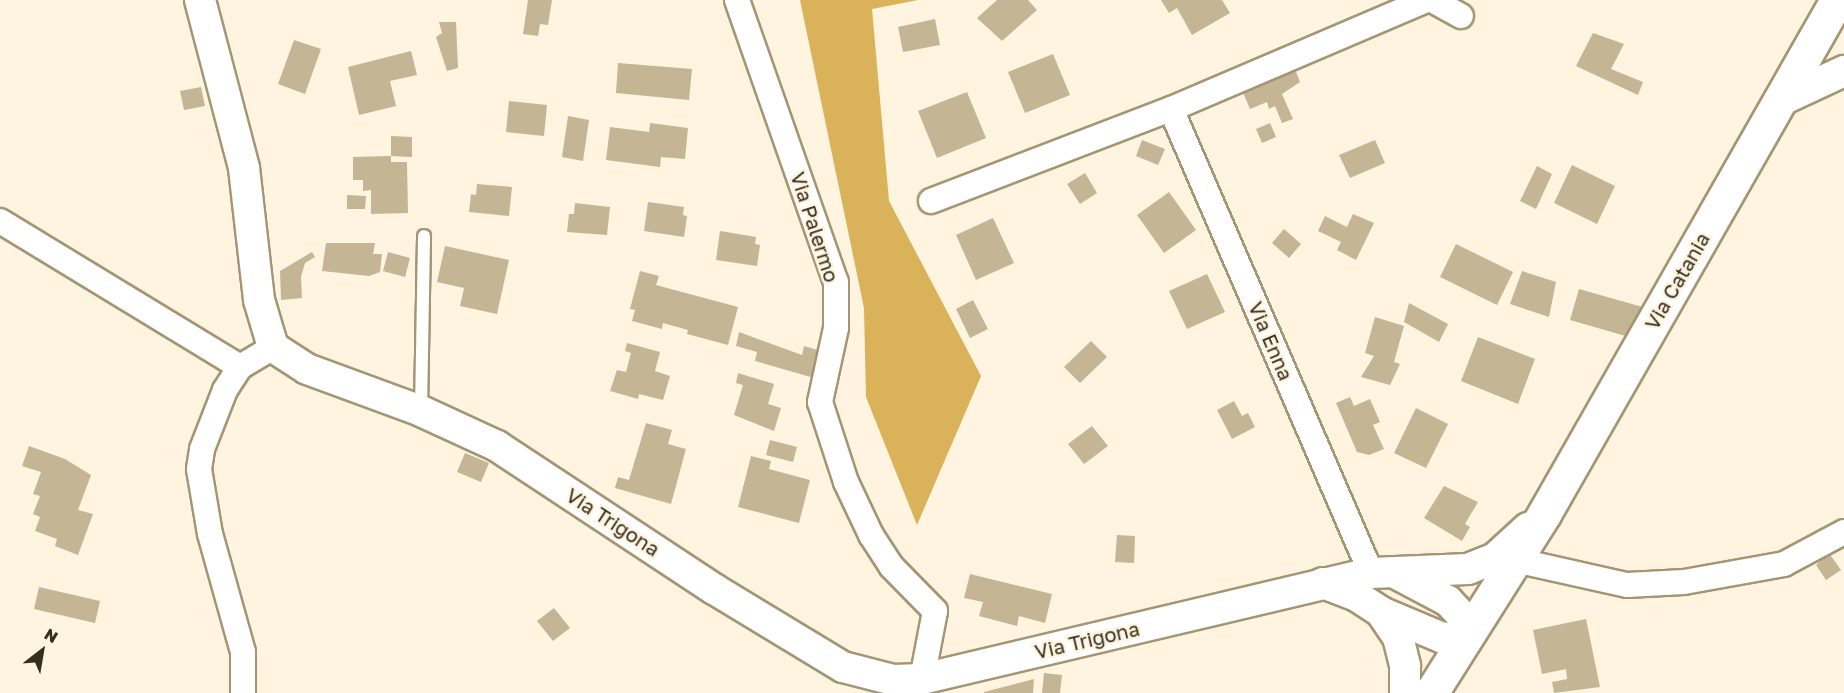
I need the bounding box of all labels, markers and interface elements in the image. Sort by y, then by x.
street label: Via Palermo [786,169,844,285]
street label: Via Catania [1640,228,1714,334]
street label: Via Enna [1244,298,1298,384]
street label: Via Trigona [562,483,664,561]
street label: Via Trigona [1032,616,1142,664]
north arrow [12,621,72,681]
text: N [41,624,62,647]

